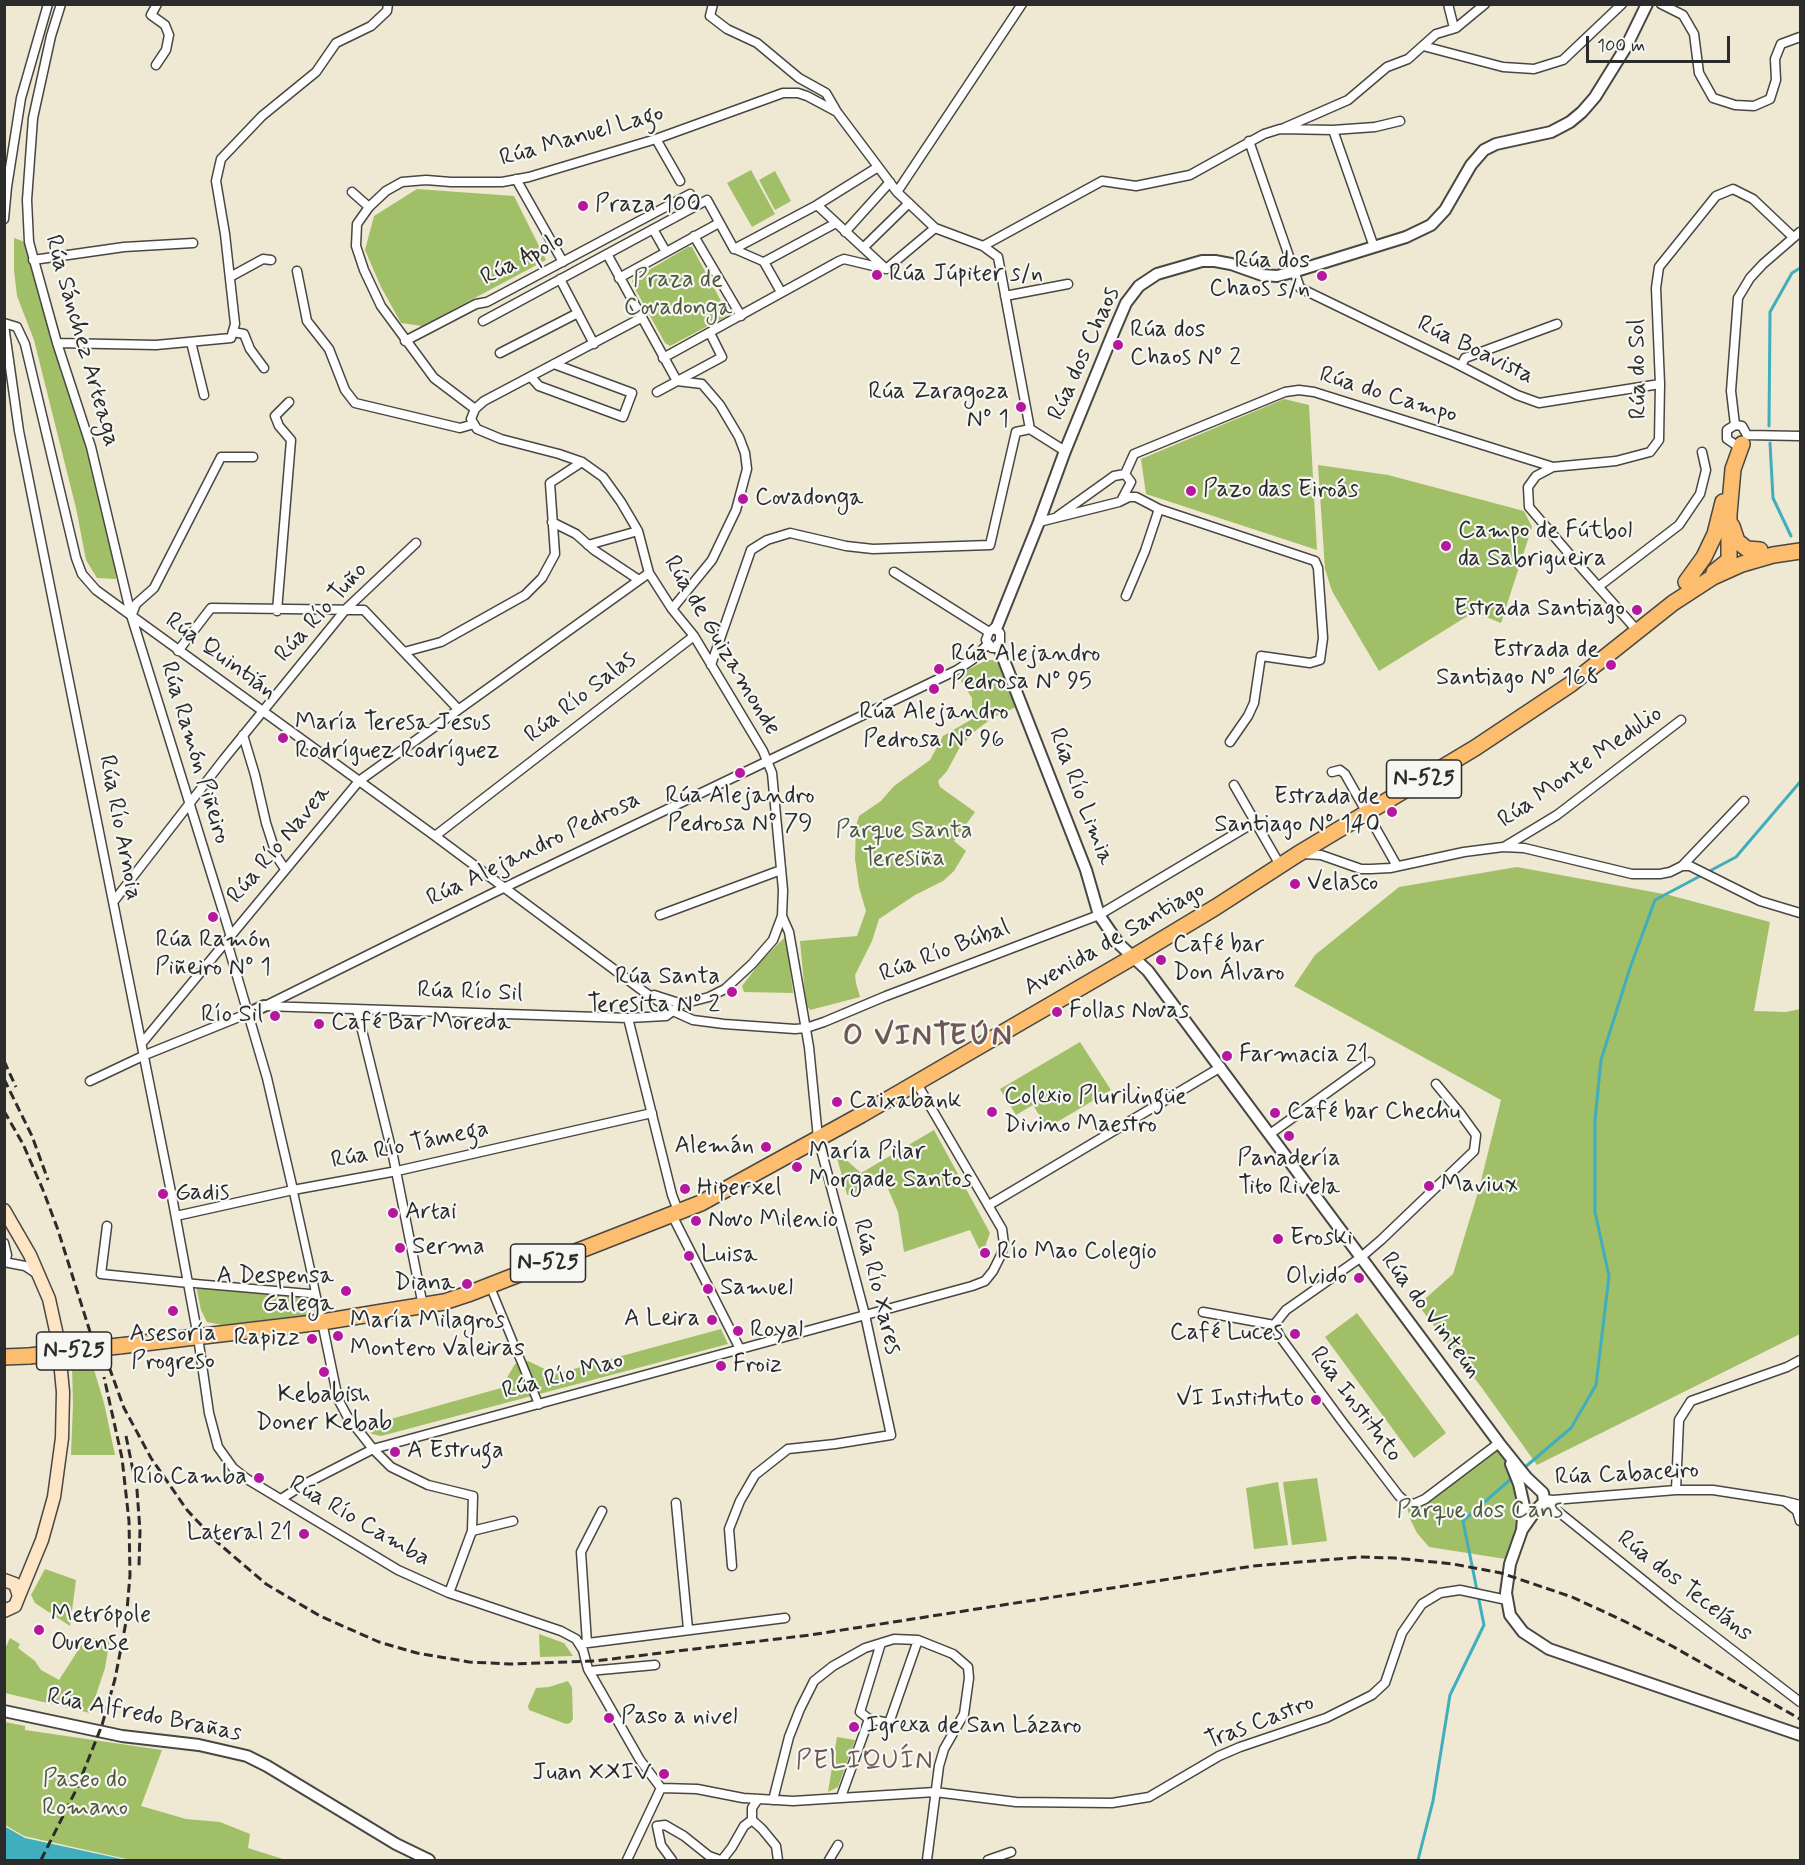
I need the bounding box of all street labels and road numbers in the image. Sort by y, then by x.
street label: Rúa Manuel Lago [497,100,667,174]
street label: Rúa Apolo [476,227,570,293]
street label: Rúa Sánchez Arteaga [37,232,125,450]
street label: Rúa dos Chaos [1043,283,1127,425]
street label: Rúa Boavista [1412,310,1538,392]
street label: Rúa do Sol [1624,318,1654,420]
street label: Rúa do Campo [1315,361,1461,431]
street label: Rúa de Guizamonde [656,551,786,741]
street label: Rúa Río Tuño [270,557,374,669]
street label: Rúa Quintián [159,607,281,707]
street label: Rúa Río Salas [519,646,643,750]
street label: Rúa Ramón Piñeiro [153,658,235,848]
street label: Rúa Monte Medulio [1493,700,1669,836]
street label: Rúa Río Limia [1041,725,1119,869]
street label: Rúa Río Arnoia [91,753,147,903]
road number: N-525 [1386,760,1462,798]
street label: Rúa Río Navea [222,780,338,910]
street label: Rúa Alejandro Pedrosa [422,786,646,914]
street label: Avenida de Santiago [1019,876,1211,1004]
street label: Rúa Río Búbal [876,914,1014,990]
street label: Rúa Río Sil [417,977,523,1009]
street label: Rúa Río Támega [329,1115,491,1177]
street label: Rúa Río Xares [845,1216,907,1358]
road number: N-525 [510,1244,586,1282]
street label: Rúa do Vinteún [1373,1247,1487,1385]
road number: N-525 [36,1332,112,1370]
street label: Rúa Instituto [1302,1342,1408,1468]
street label: Rúa Río Mao [499,1347,627,1407]
street label: Rúa Cabaceiro [1554,1457,1700,1493]
street label: Rúa Río Camba [283,1470,435,1574]
street label: Rúa dos Teceláns [1610,1525,1758,1649]
street label: Rúa Alfredo Brañas [44,1683,244,1749]
street label: Tras Castro [1202,1689,1318,1757]

